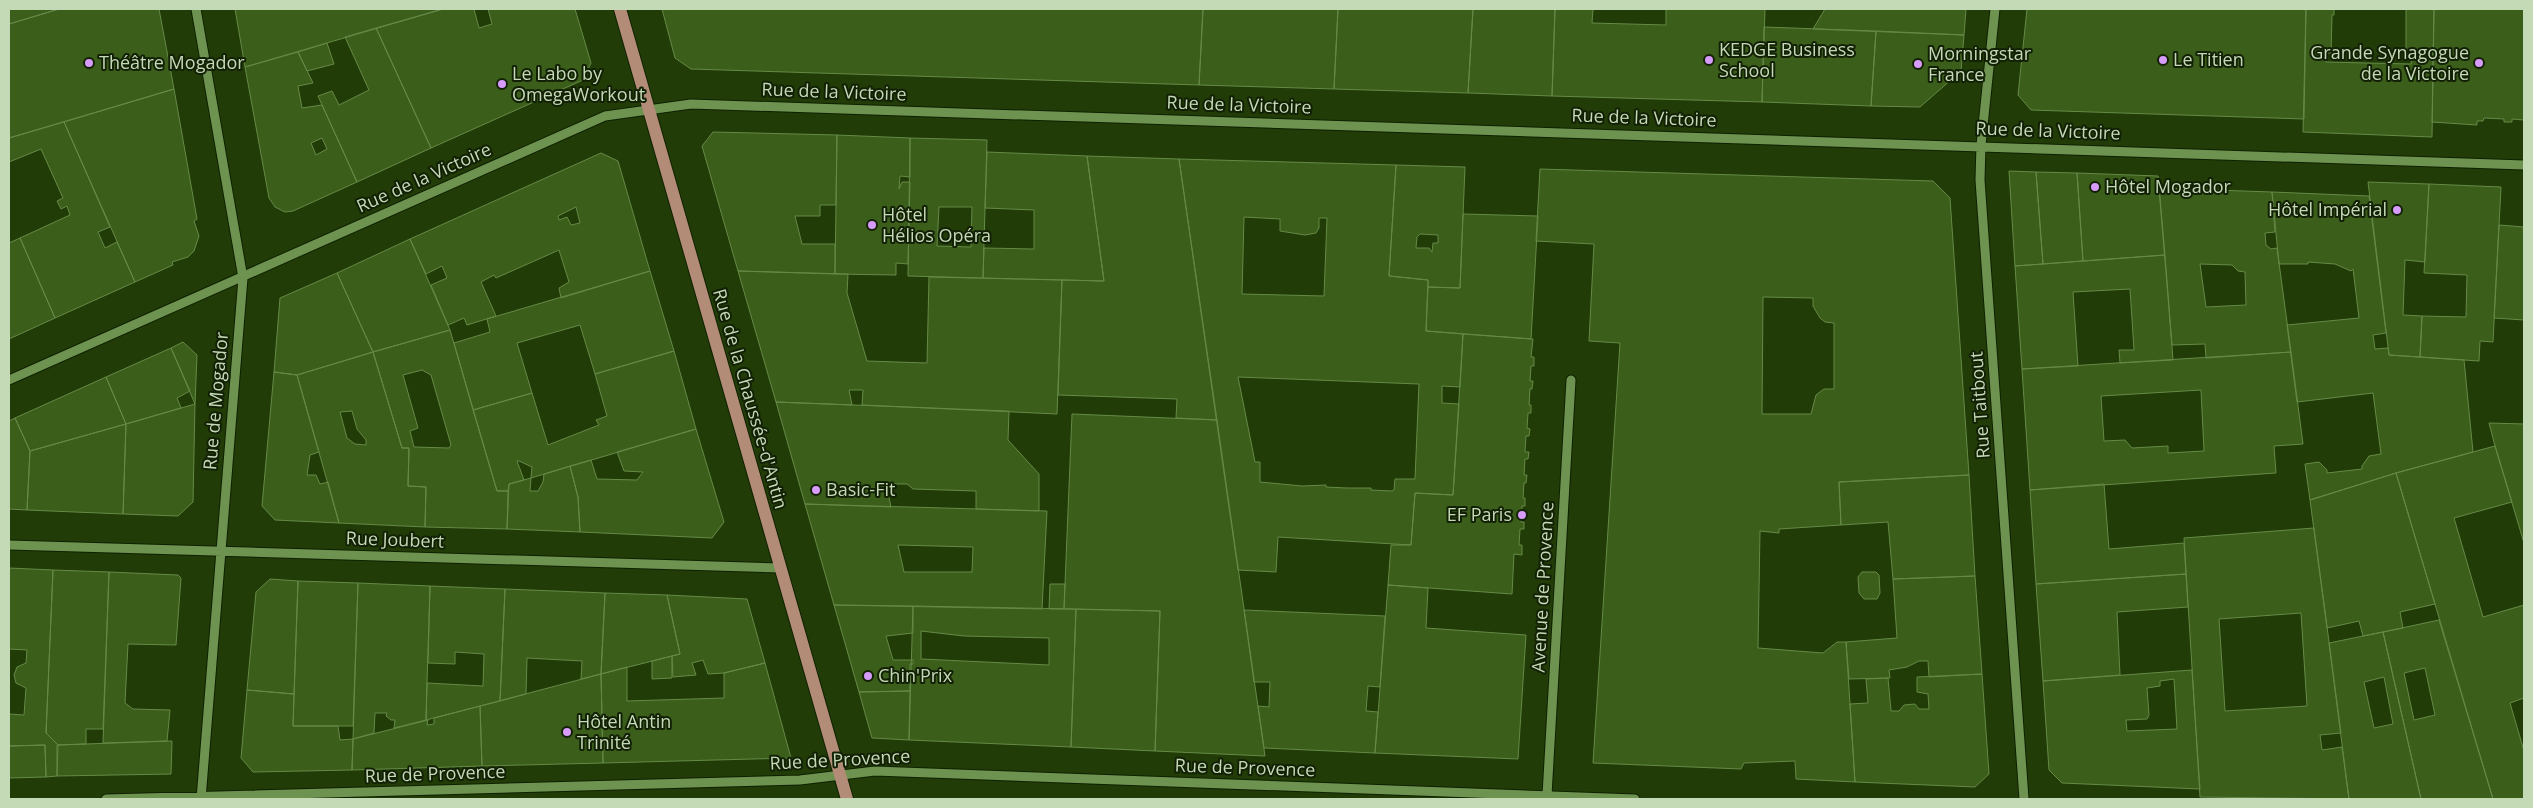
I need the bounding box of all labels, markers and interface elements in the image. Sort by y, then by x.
place label: KEDGE Business School [1719,37,1855,82]
place label: Grande Synagogue de la Victoire [2310,40,2469,85]
place label: Morningstar France [1928,41,2032,86]
place label: Le Titien [2173,47,2244,71]
place label: Théâtre Mogador [99,50,245,74]
marker: KEDGE Business School [1703,54,1715,66]
marker: Le Titien [2157,54,2169,66]
marker: Théâtre Mogador [83,57,95,69]
marker: Grande Synagogue de la Victoire [2473,57,2485,69]
marker: Morningstar France [1912,58,1924,70]
place label: Le Labo by OmegaWorkout [512,61,645,106]
street label: Rue de la Victoire [761,76,907,106]
marker: Le Labo by OmegaWorkout [496,78,508,90]
street label: Rue de la Victoire [1166,89,1312,119]
street label: Rue de la Victoire [1571,102,1717,132]
street label: Rue de la Victoire [1975,115,2121,145]
street label: Rue de la Victoire [352,137,495,218]
place label: Hôtel Mogador [2105,174,2231,198]
marker: Hôtel Mogador [2089,181,2101,193]
place label: Hôtel Impérial [2268,197,2387,221]
place label: Hôtel Hélios Opéra [882,202,991,247]
marker: Hôtel Impérial [2391,204,2403,216]
marker: Hôtel Hélios Opéra [866,219,878,231]
street label: Rue de la Chaussée-d'Antin [708,286,794,512]
street label: Rue de Mogador [197,330,233,471]
street label: Rue Taitbout [1963,351,1995,459]
place label: Basic-Fit [826,477,895,501]
marker: Basic-Fit [810,484,822,496]
street label: Avenue de Provence [1526,501,1558,673]
place label: EF Paris [1447,502,1512,526]
marker: EF Paris [1516,509,1528,521]
street label: Rue Joubert [345,525,445,553]
place label: Chin'Prix [878,663,953,687]
marker: Chin'Prix [862,670,874,682]
place label: Hôtel Antin Trinité [577,709,671,754]
marker: Hôtel Antin Trinité [561,726,573,738]
street label: Rue de Provence [769,743,911,775]
street label: Rue de Provence [1174,753,1316,781]
street label: Rue de Provence [364,759,506,787]

